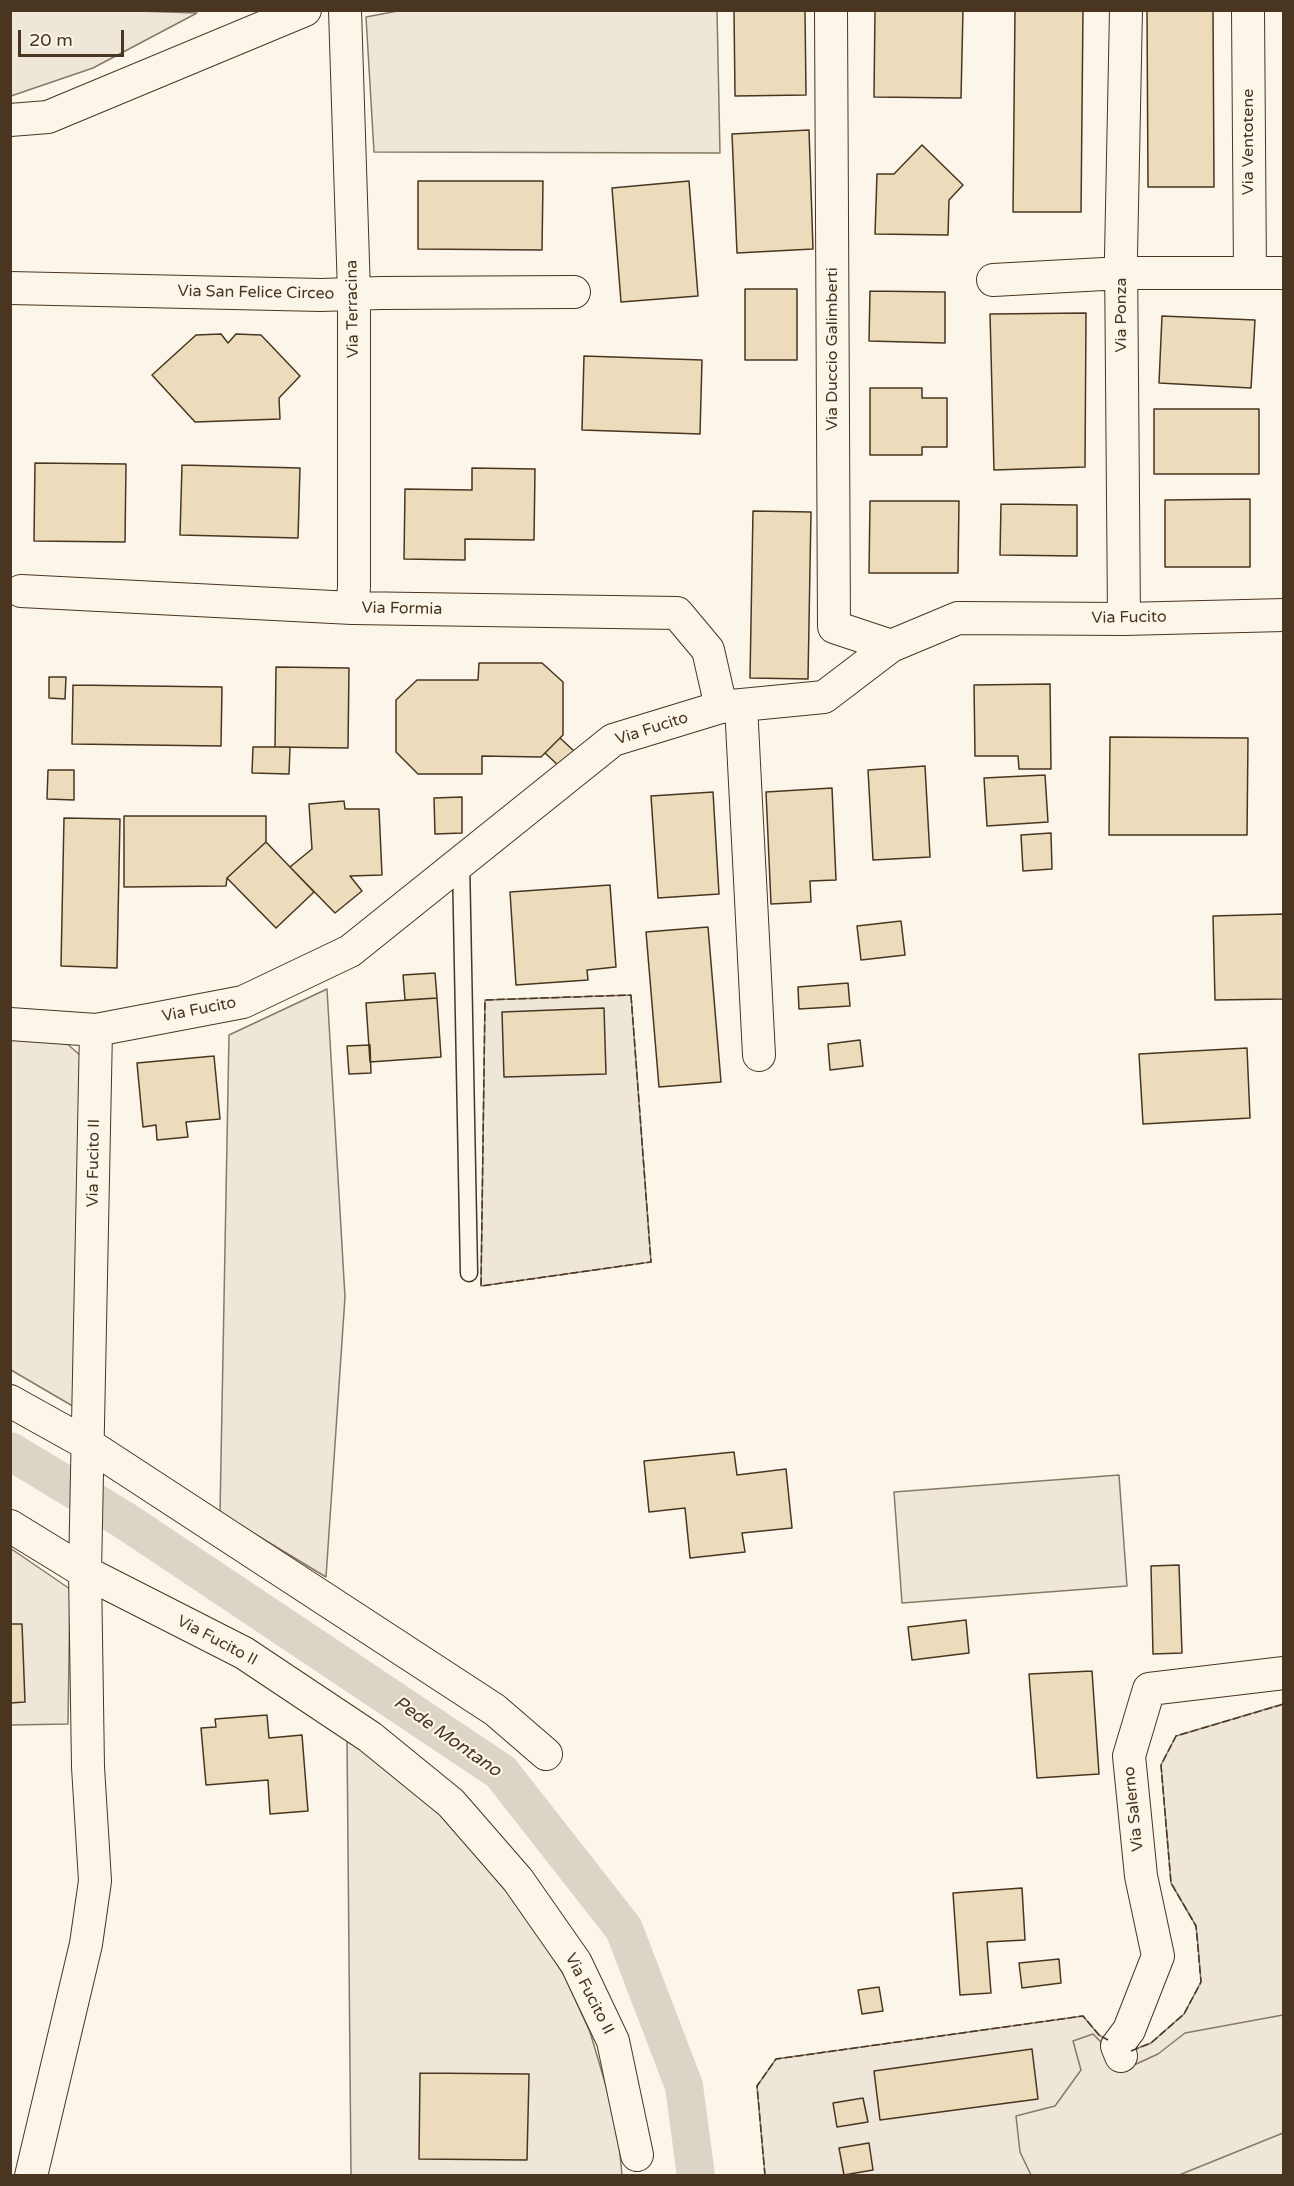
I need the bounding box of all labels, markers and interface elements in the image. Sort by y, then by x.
scale bar [21,18,128,56]
text: 20 m [29,29,73,51]
street label: Via Ventotene [1239,89,1259,195]
street label: Via Terracina [343,260,363,358]
street label: Via Duccio Galimberti [823,267,843,431]
street label: Via Ponza [1112,277,1132,353]
street label: Via San Felice Circeo [177,282,335,304]
street label: Via Formia [361,599,443,619]
street label: Via Fucito [1091,608,1167,628]
street label: Via Fucito [613,708,691,750]
street label: Via Fucito [160,993,238,1027]
street label: Via Fucito II [84,1119,104,1207]
street label: Via Fucito II [173,1612,261,1670]
water label: Pede Montano [389,1692,505,1782]
street label: Via Salerno [1120,1765,1148,1853]
street label: Via Fucito II [560,1950,618,2038]

